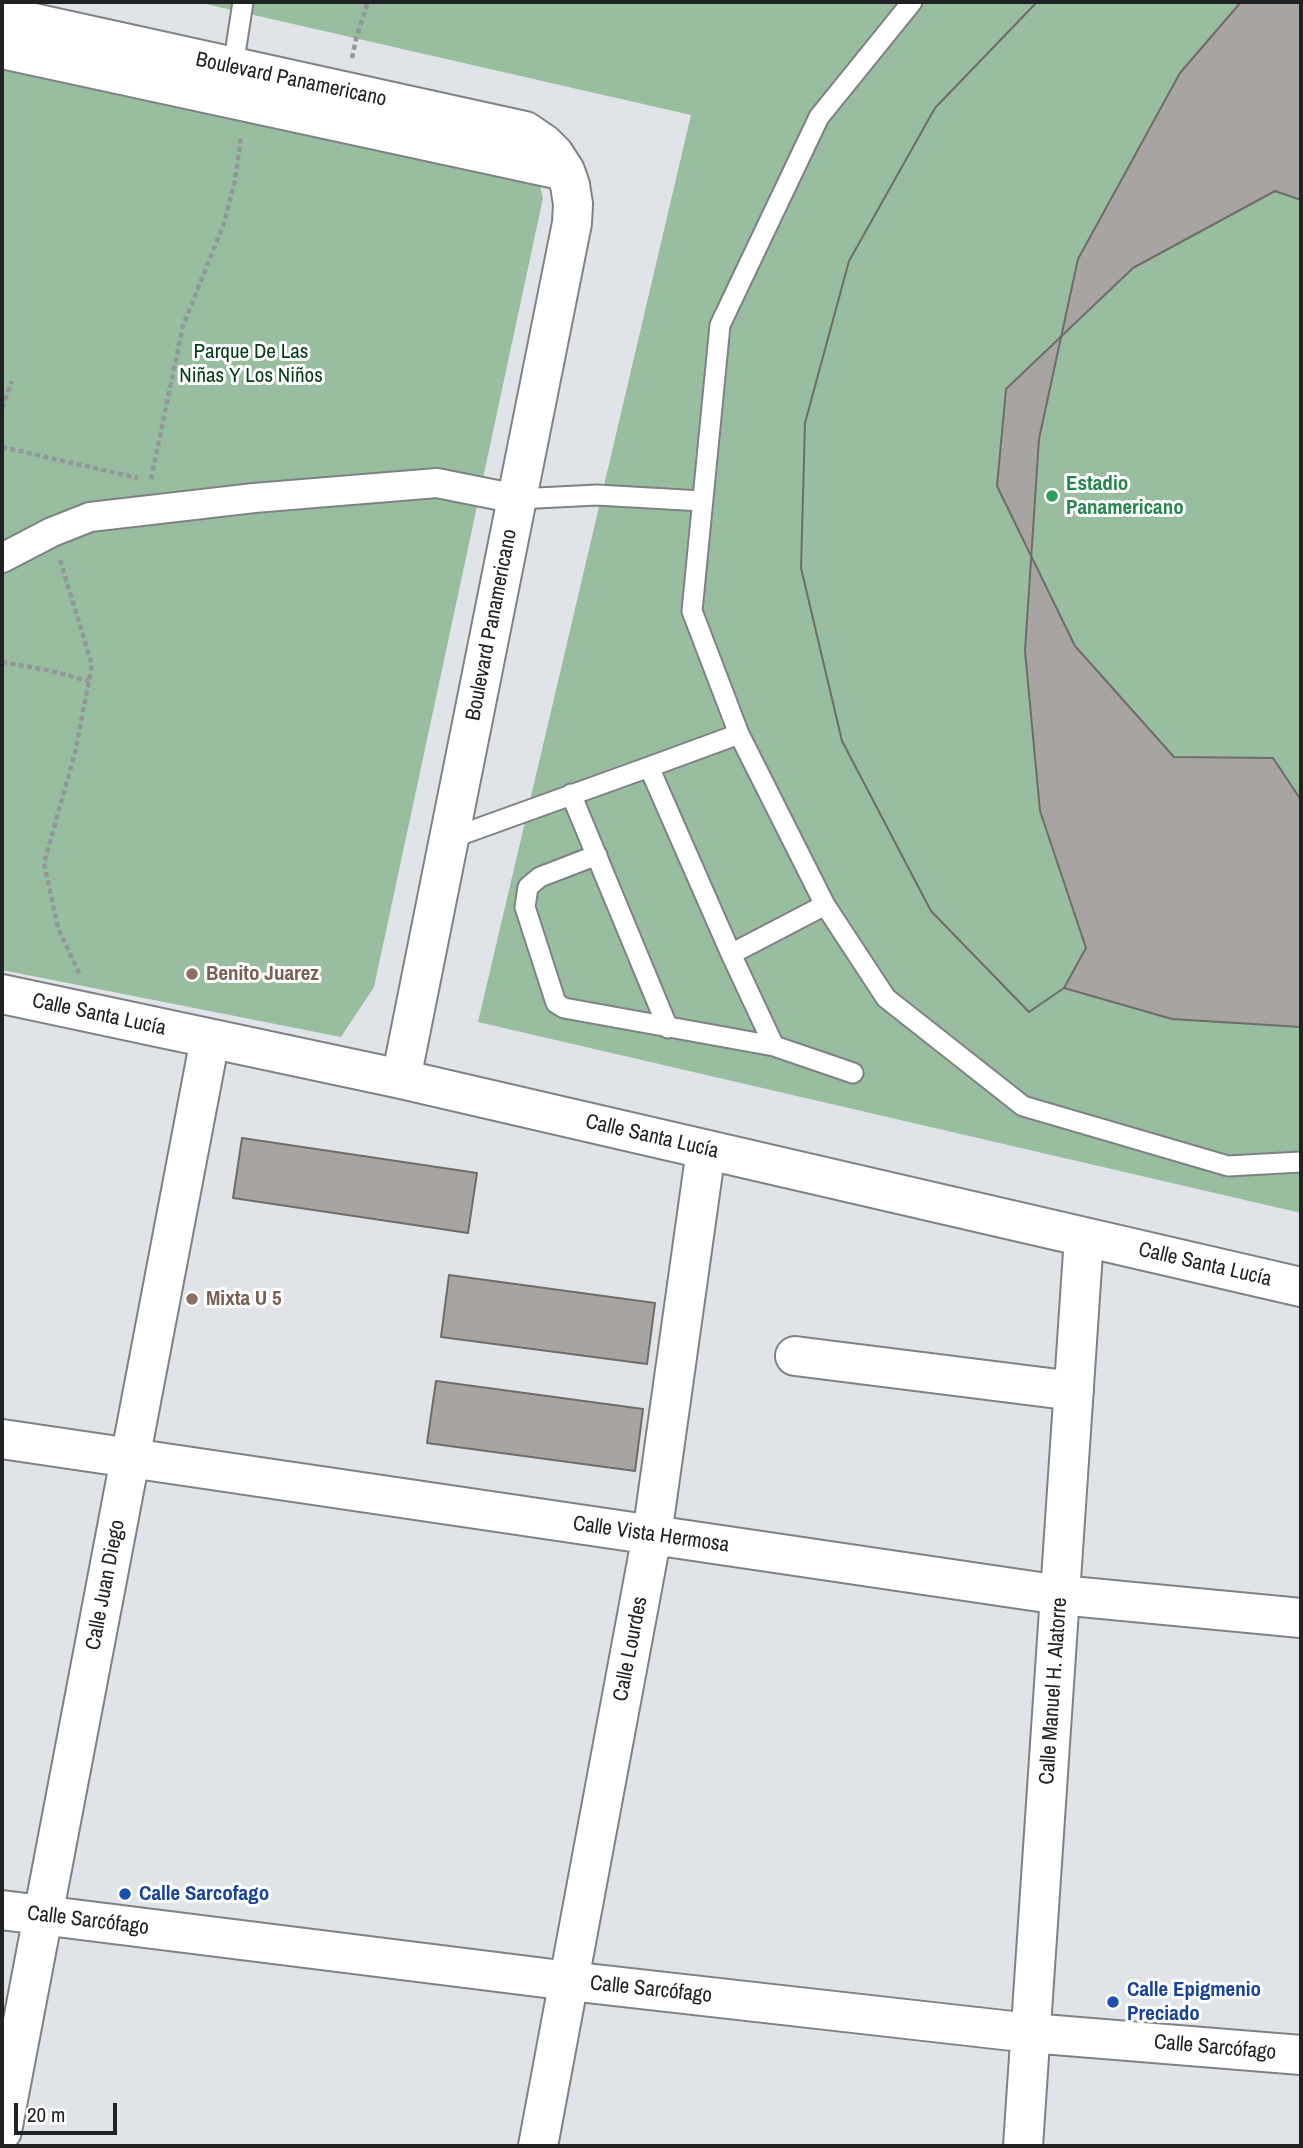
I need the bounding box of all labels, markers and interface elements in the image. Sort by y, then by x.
street label: Boulevard Panamericano [193,47,389,113]
park label: Parque De Las Niñas Y Los Niños [179,339,323,389]
place label: Estadio Panamericano [1066,471,1184,521]
marker: Estadio Panamericano [1044,488,1060,504]
street label: Boulevard Panamericano [461,527,523,723]
place label: Benito Juarez [206,961,319,987]
marker: Benito Juarez [184,966,200,982]
street label: Calle Santa Lucía [30,989,168,1041]
street label: Calle Santa Lucía [583,1109,721,1165]
street label: Calle Santa Lucía [1136,1237,1274,1293]
place label: Mixta U 5 [206,1286,282,1312]
marker: Mixta U 5 [184,1291,200,1307]
street label: Calle Vista Hermosa [571,1512,731,1558]
street label: Calle Juan Diego [81,1518,131,1652]
street label: Calle Lourdes [608,1594,654,1704]
street label: Calle Manuel H. Alatorre [1035,1597,1073,1785]
place label: Calle Sarcofago [139,1881,269,1907]
marker: Calle Sarcofago [117,1886,133,1902]
street label: Calle Sarcófago [26,1901,150,1941]
street label: Calle Sarcófago [589,1971,713,2009]
place label: Calle Epigmenio Preciado [1127,1977,1261,2027]
marker: Calle Epigmenio Preciado [1105,1994,1121,2010]
street label: Calle Sarcófago [1153,2030,1277,2066]
scale bar [18,2088,121,2132]
text: 20 m [27,2100,65,2129]

